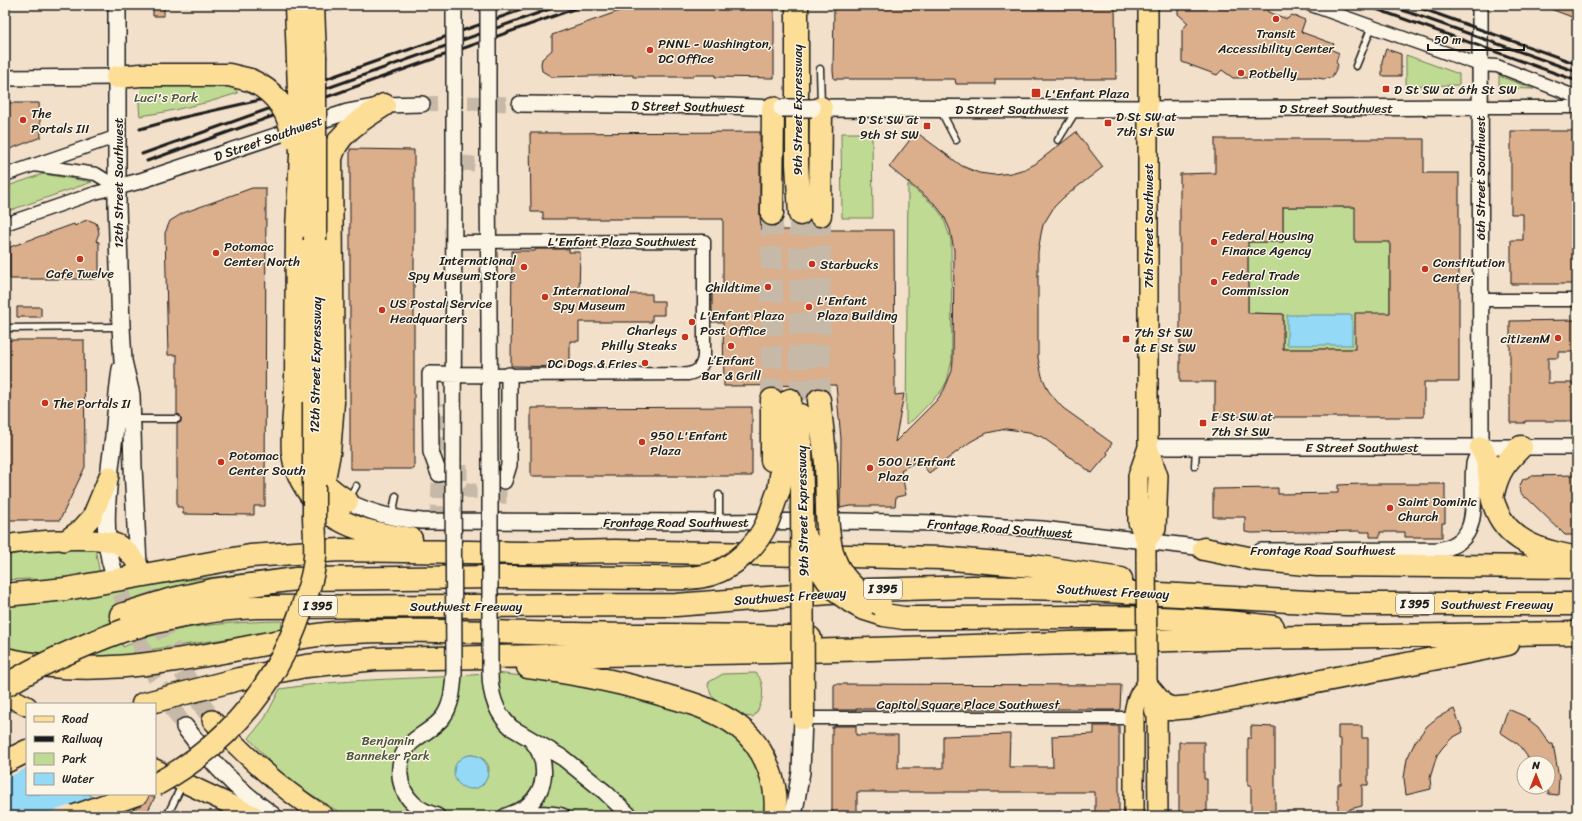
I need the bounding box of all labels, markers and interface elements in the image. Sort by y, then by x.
marker: Transit Accessibility Center [1271,14,1281,24]
place label: Transit Accessibility Center [1217,22,1335,60]
scale bar [1428,26,1524,52]
text: 50 m [1434,29,1461,51]
place label: PNNL - Washington, DC Office [658,32,772,70]
street label: 9th Street Expressway [786,44,809,176]
marker: PNNL - Washington, DC Office [645,45,655,55]
place label: Potbelly [1249,62,1297,85]
marker: Potbelly [1236,68,1246,78]
place label: D St SW at 6th St SW [1394,78,1518,101]
place label: L'Enfant Plaza [1045,82,1130,105]
marker: D St SW at 6th St SW [1381,84,1391,94]
park label: Luci's Park [134,86,198,109]
marker: L'Enfant Plaza [1030,87,1042,99]
street label: D Street Southwest [631,94,745,119]
street label: D Street Southwest [1279,97,1393,120]
street label: D Street Southwest [955,98,1069,121]
place label: The Portals III [31,102,89,140]
place label: D St SW at 7th St SW [1116,105,1177,143]
place label: D St SW at 9th St SW [858,108,920,146]
street label: D Street Southwest [211,109,326,168]
marker: The Portals III [18,115,28,125]
street label: 6th Street Southwest [1469,115,1492,240]
street label: 12th Street Southwest [107,117,130,248]
marker: D St SW at 7th St SW [1103,118,1113,128]
marker: D St SW at 9th St SW [922,121,932,131]
street label: 7th Street Southwest [1137,163,1160,288]
place label: Federal Housing Finance Agency [1222,224,1315,262]
street label: L'Enfant Plaza Southwest [548,230,697,253]
place label: Potomac Center North [224,235,300,273]
marker: Federal Housing Finance Agency [1209,237,1219,247]
marker: Potomac Center North [211,248,221,258]
place label: International Spy Museum Store [408,249,516,287]
place label: Constitution Center [1433,251,1505,289]
place label: Starbucks [820,253,879,276]
marker: Cafe Twelve [75,254,85,264]
marker: Starbucks [807,259,817,269]
place label: Cafe Twelve [46,262,114,285]
marker: International Spy Museum Store [519,262,529,272]
place label: Federal Trade Commission [1222,264,1300,302]
marker: Constitution Center [1420,264,1430,274]
place label: Childtime [705,276,760,299]
marker: Federal Trade Commission [1209,277,1219,287]
place label: International Spy Museum [552,279,630,317]
marker: Childtime [763,282,773,292]
place label: L'Enfant Plaza Building [817,289,898,327]
place label: US Postal Service Headquarters [390,292,493,330]
marker: International Spy Museum [540,292,550,302]
street label: 12th Street Expressway [303,296,328,433]
marker: L'Enfant Plaza Building [804,302,814,312]
place label: L'Enfant Plaza Post Office [700,304,785,342]
marker: US Postal Service Headquarters [377,305,387,315]
marker: L'Enfant Plaza Post Office [687,317,697,327]
place label: Charleys Philly Steaks [601,319,678,357]
place label: 7th St SW at E St SW [1134,321,1197,359]
place label: citizenM [1501,327,1550,350]
marker: Charleys Philly Steaks [680,332,690,342]
marker: citizenM [1553,333,1563,343]
marker: 7th St SW at E St SW [1121,334,1131,344]
marker: L’Enfant Bar & Grill [726,341,736,351]
place label: L’Enfant Bar & Grill [701,349,761,387]
place label: DC Dogs & Fries [547,352,638,375]
marker: DC Dogs & Fries [640,358,650,368]
place label: The Portals II [53,392,131,415]
marker: The Portals II [40,398,50,408]
place label: E St SW at 7th St SW [1211,405,1273,443]
marker: E St SW at 7th St SW [1198,418,1208,428]
place label: 950 L'Enfant Plaza [650,424,728,462]
street label: E Street Southwest [1305,436,1419,459]
marker: 950 L'Enfant Plaza [637,437,647,447]
place label: Potomac Center South [229,444,306,482]
street label: 9th Street Expressway [790,445,815,577]
place label: 500 L'Enfant Plaza [878,450,956,488]
marker: Potomac Center South [216,457,226,467]
marker: 500 L'Enfant Plaza [865,463,875,473]
place label: Saint Dominic Church [1398,490,1477,528]
marker: Saint Dominic Church [1385,503,1395,513]
street label: Frontage Road Southwest [603,511,749,534]
street label: Frontage Road Southwest [927,512,1074,545]
street label: Frontage Road Southwest [1250,539,1396,562]
street label: Southwest Freeway [1056,577,1170,606]
road number: I 395 [864,579,902,599]
street label: Southwest Freeway [733,581,847,612]
street label: Southwest Freeway [1441,593,1554,616]
road number: I 395 [1396,594,1434,614]
street label: Southwest Freeway [410,595,523,618]
road number: I 395 [299,596,337,616]
street label: Capitol Square Place Southwest [877,693,1060,716]
legend [26,703,156,795]
text: Road [62,708,89,730]
text: Railway [62,728,103,750]
park label: Benjamin Banneker Park [346,729,430,767]
text: Park [62,748,87,770]
north arrow [1516,755,1556,795]
text: N [1531,756,1540,775]
text: Water [62,768,95,790]

